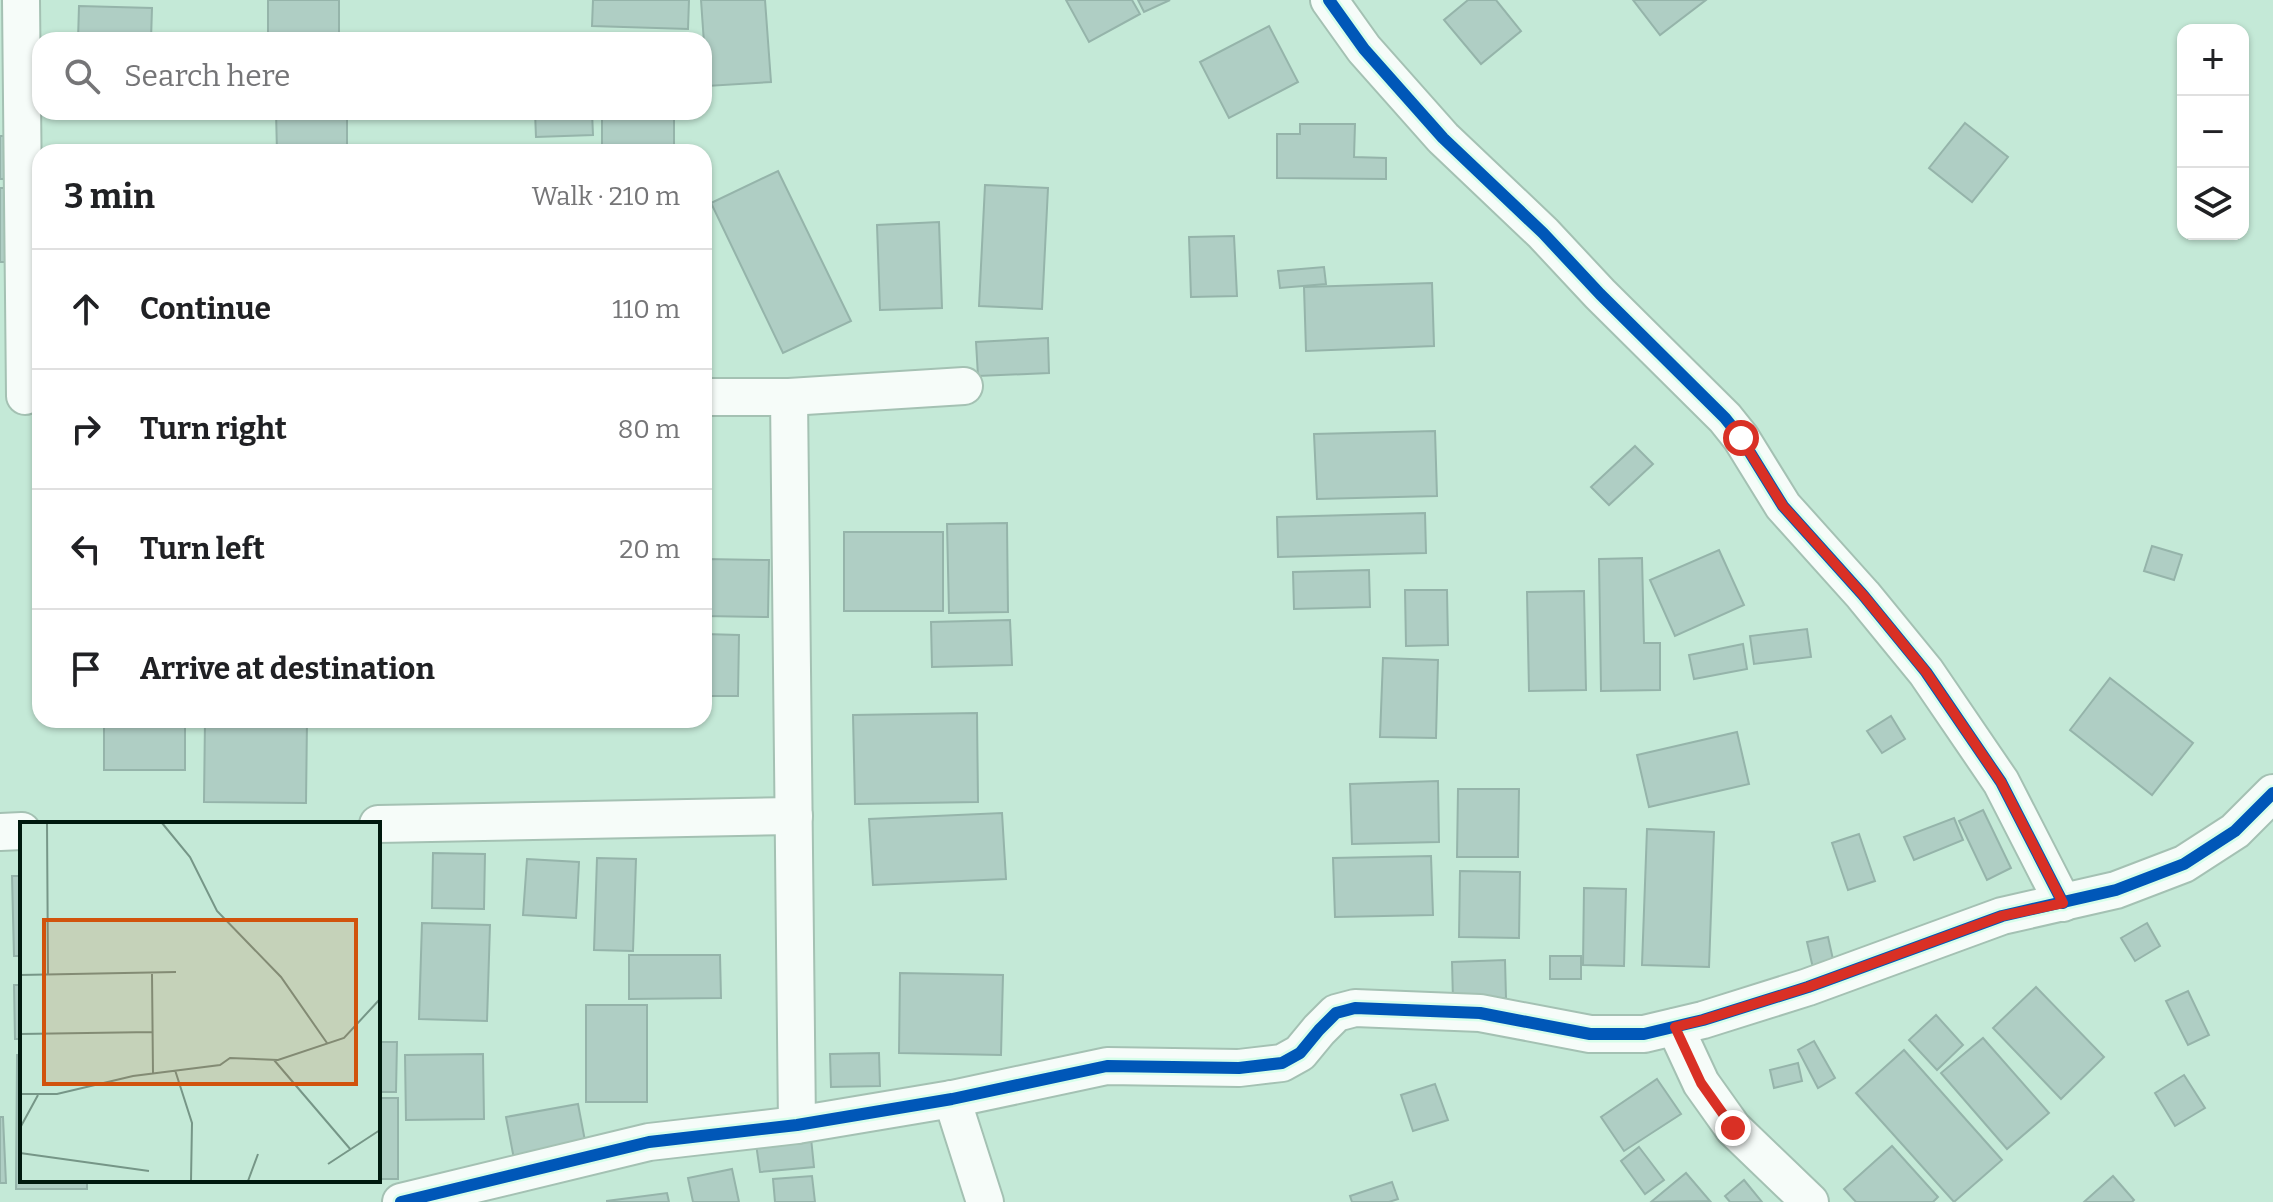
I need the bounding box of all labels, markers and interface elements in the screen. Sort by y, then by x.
map controls [2177,24,2249,240]
button: + [2177,24,2249,96]
search box [32,32,712,120]
icon: search [60,54,104,98]
text: Search here [124,58,291,94]
button: − [2177,96,2249,168]
button: layers [2177,168,2249,240]
text: 3 min [64,176,155,217]
text: Walk · 210 m [532,181,680,212]
icon: ahead [64,287,108,331]
text: Continue [140,291,271,327]
text: 110 m [612,294,680,325]
icon: right [64,407,108,451]
text: Turn right [140,411,287,447]
text: 80 m [618,414,680,445]
route start [1723,420,1759,456]
icon: left [64,527,108,571]
text: Turn left [140,531,265,567]
text: 20 m [619,534,680,565]
icon: arrive [64,647,108,691]
text: Arrive at destination [140,651,435,687]
inset map [20,822,380,1182]
route end [1715,1110,1751,1146]

